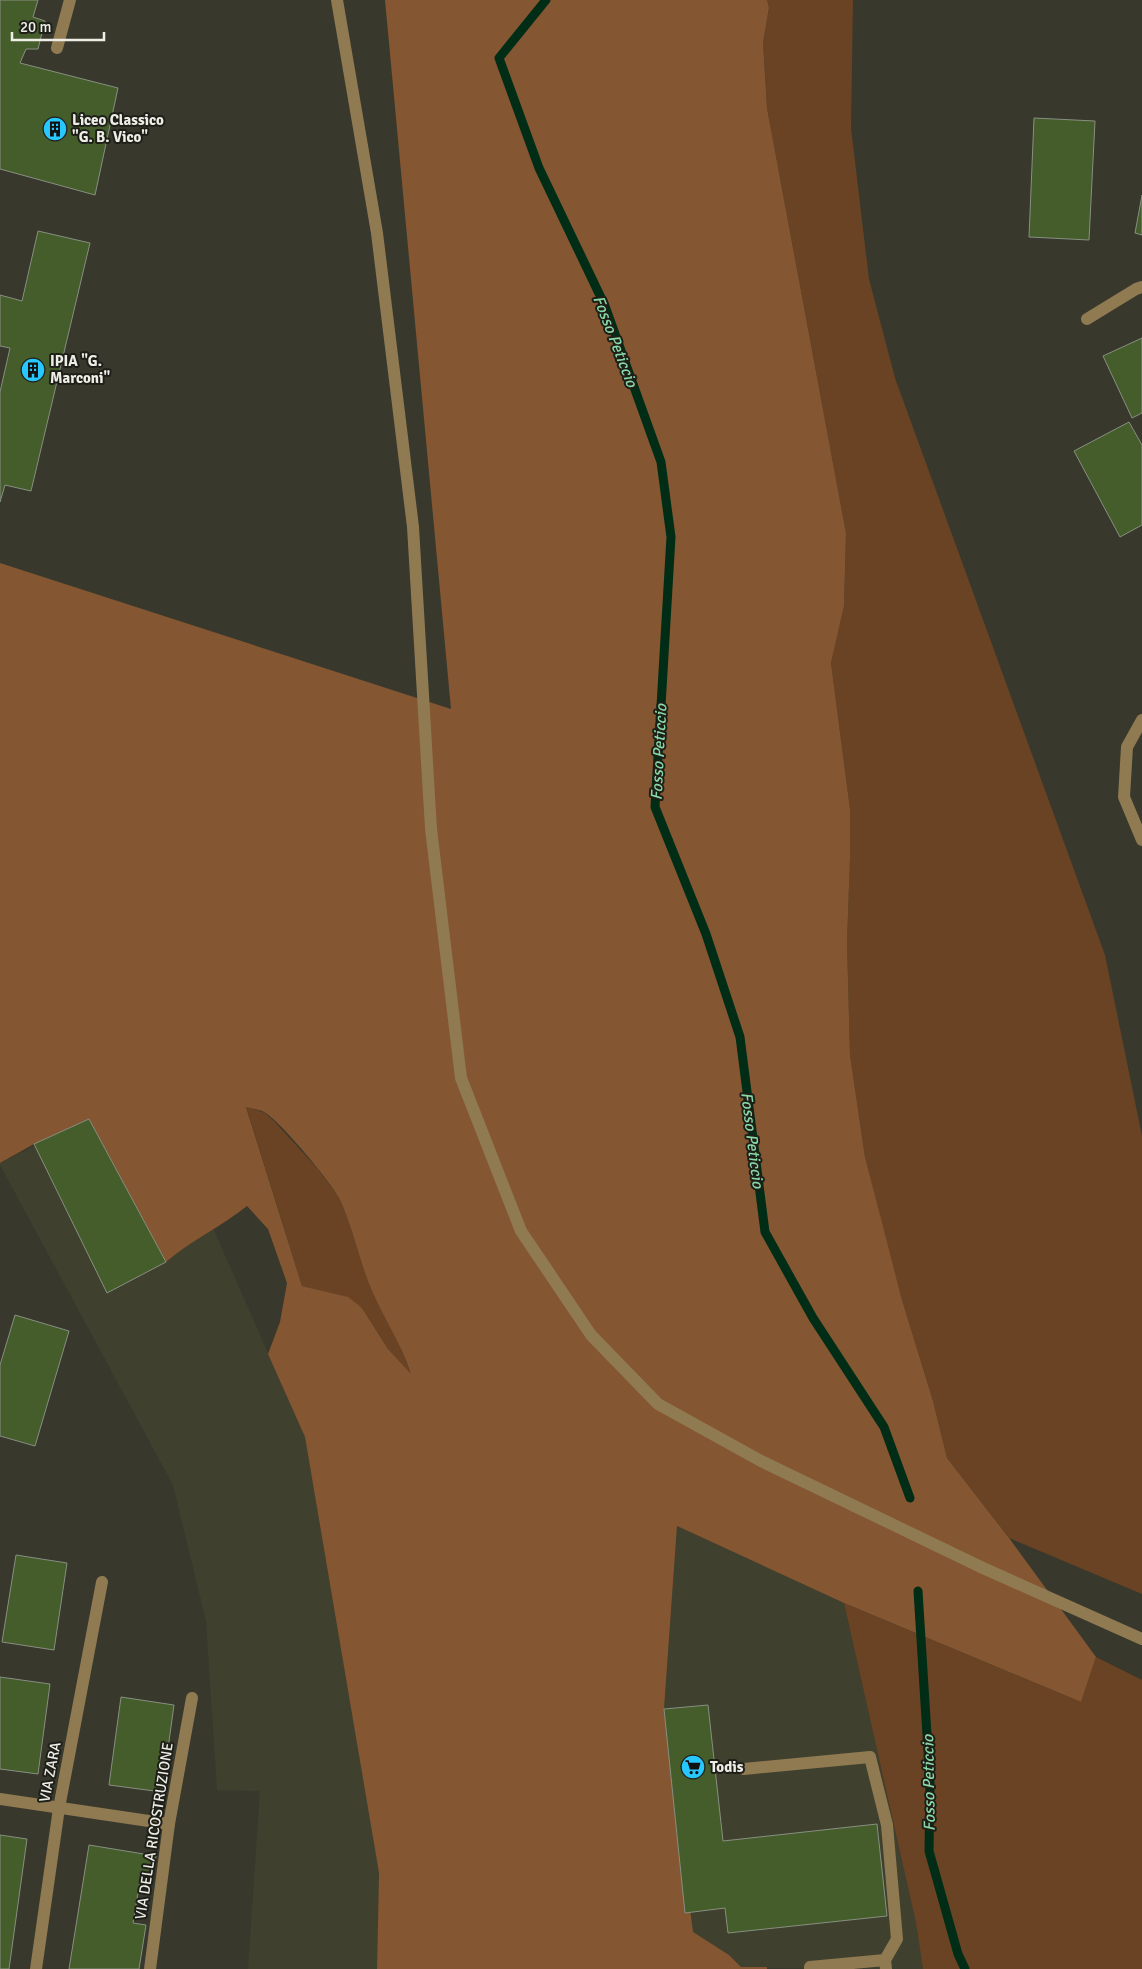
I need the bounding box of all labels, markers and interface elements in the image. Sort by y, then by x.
scale bar [12,10,105,42]
text: 20 m [20,18,51,36]
place label: Liceo Classico "G. B. Vico" [72,111,164,146]
building icon: Liceo Classico "G. B. Vico" [42,116,68,142]
water label: Fosso Peticcio [588,293,642,391]
place label: IPIA "G. Marconi" [50,352,110,387]
building icon: IPIA "G. Marconi" [20,357,46,383]
water label: Fosso Peticcio [646,703,672,801]
water label: Fosso Peticcio [736,1091,768,1190]
water label: Fosso Peticcio [918,1734,940,1831]
street label: VIA ZARA [35,1740,65,1804]
street label: VIA DELLA RICOSTRUZIONE [131,1741,177,1921]
supermarket icon: Todis [680,1754,706,1780]
place label: Todis [710,1758,744,1776]

